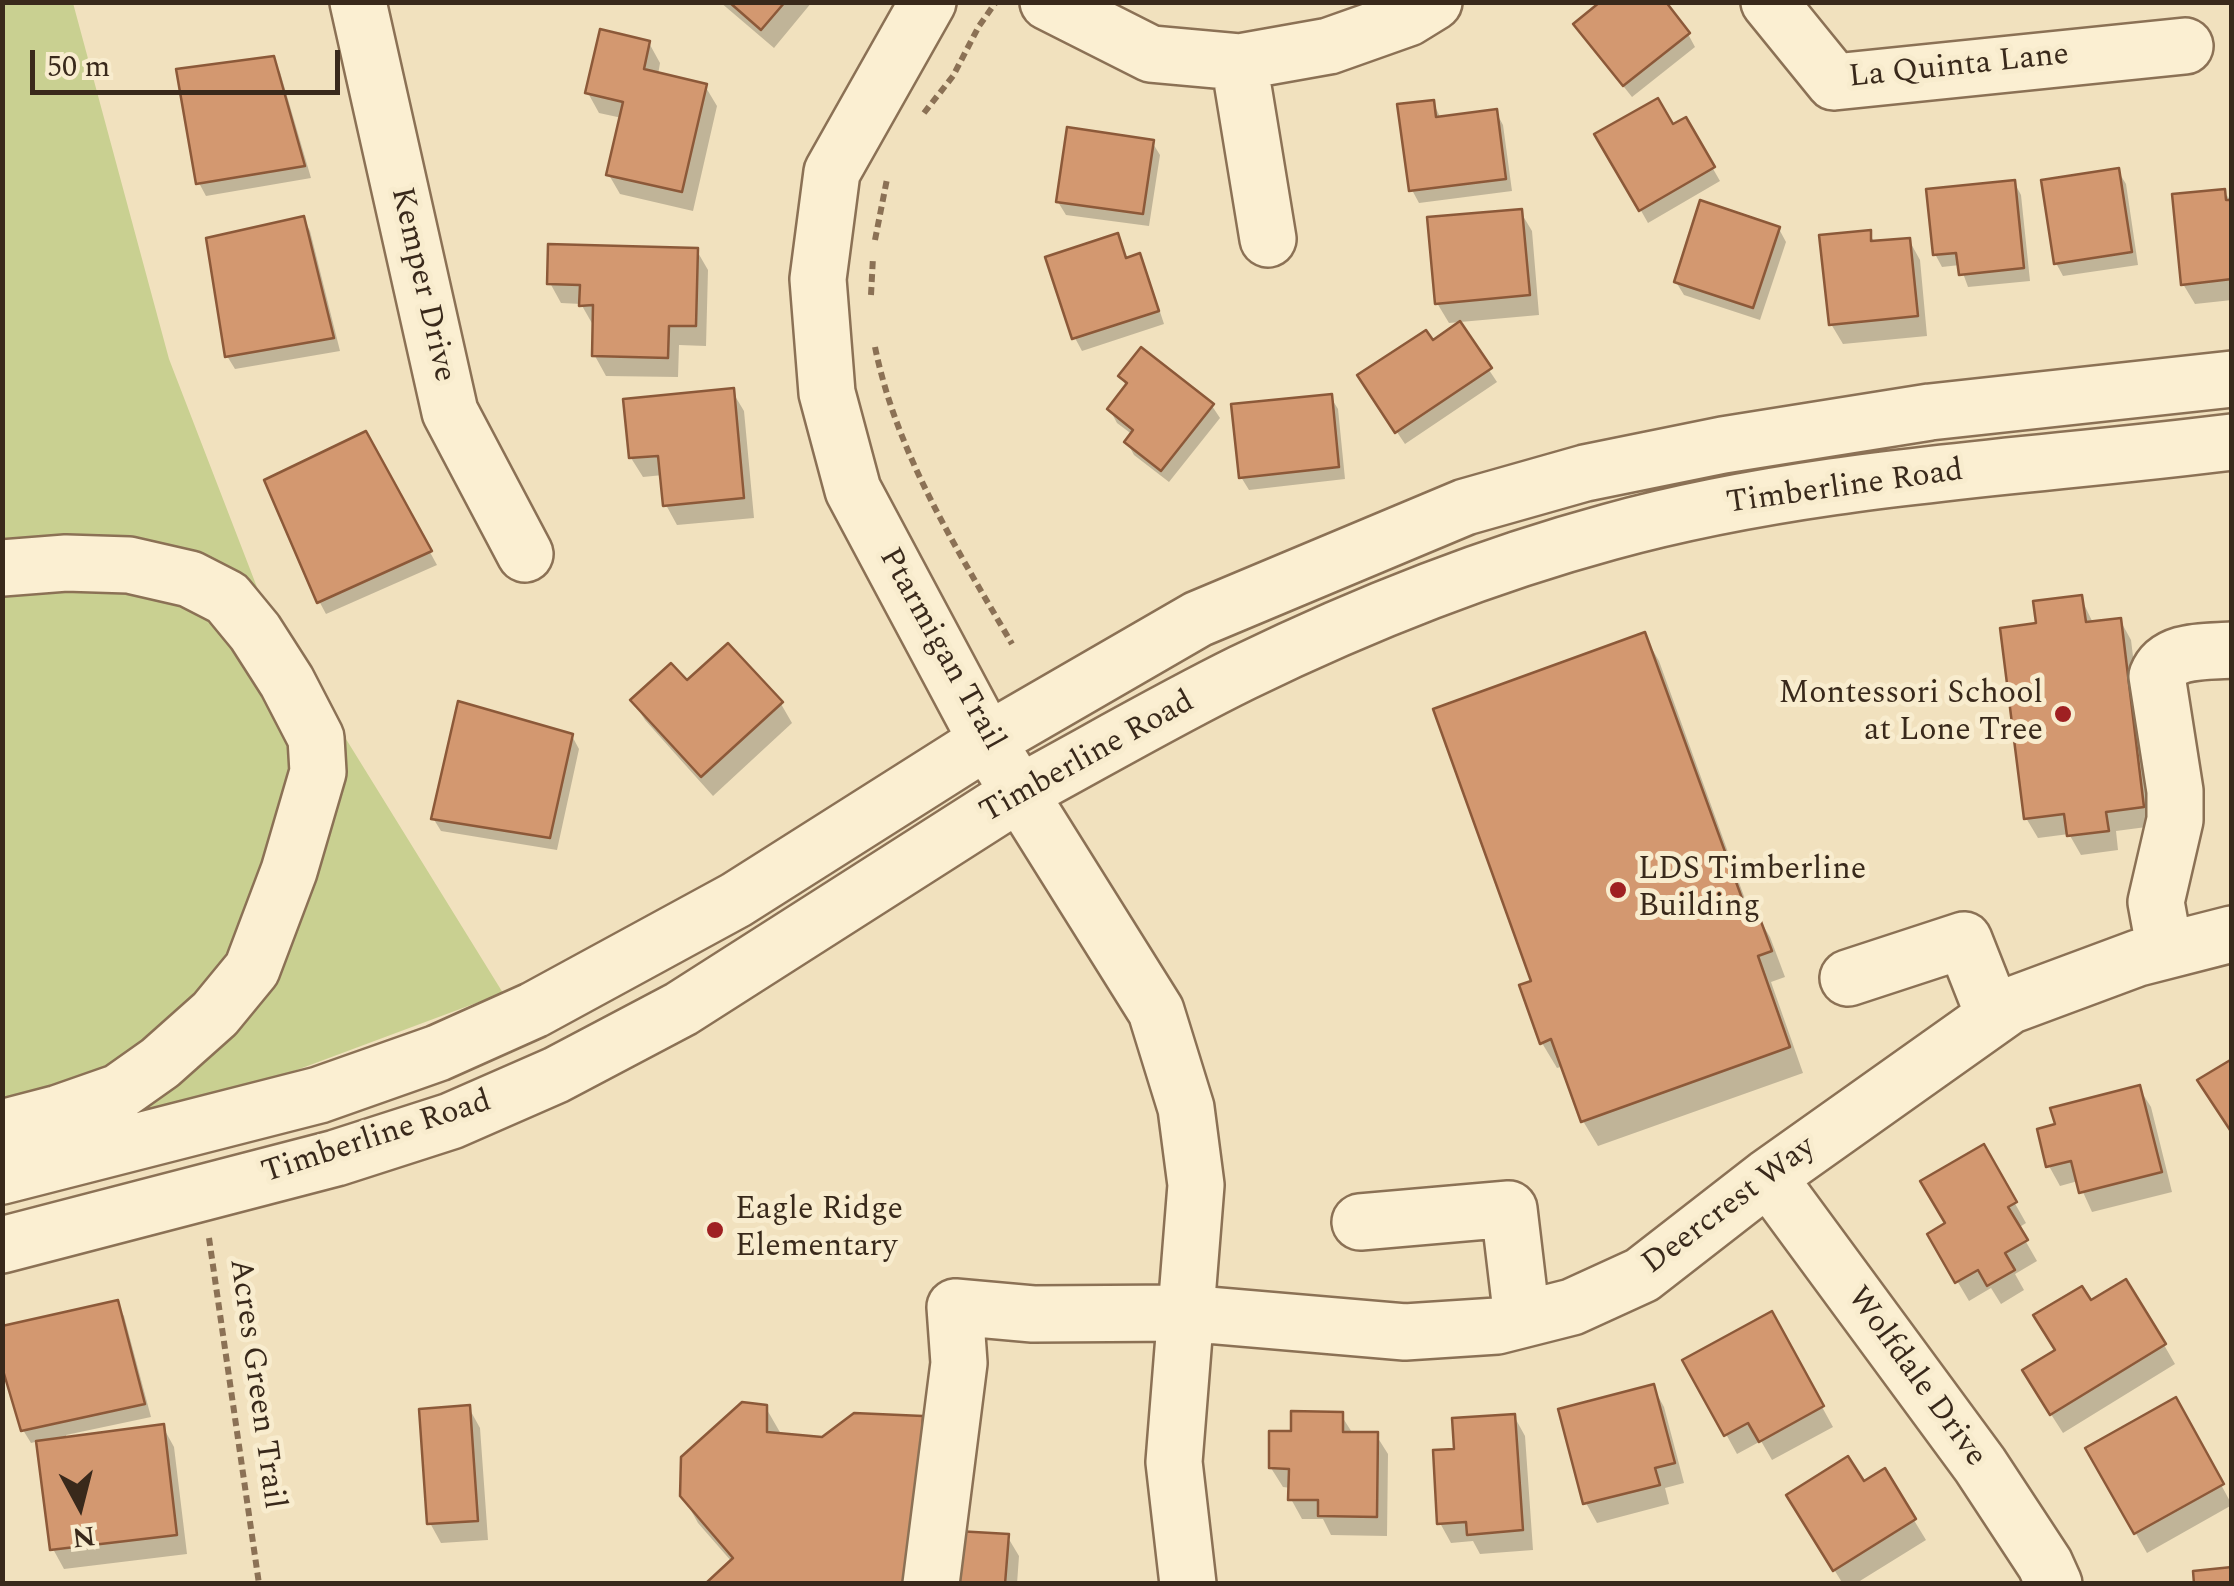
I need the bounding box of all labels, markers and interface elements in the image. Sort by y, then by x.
scale bar [35,30,345,92]
street label: La Quinta Lane [1847,37,2071,99]
text: 50 m [47,44,110,90]
street label: Kemper Drive [380,184,462,386]
street label: Timberline Road [1724,453,1966,525]
street label: Ptarmigan Trail [869,542,1011,758]
place label: Montessori School at Lone Tree [1779,677,2043,752]
street label: Timberline Road [974,684,1202,834]
marker: Montessori School at Lone Tree [2052,703,2074,725]
place label: LDS Timberline Building [1638,853,1866,928]
marker: LDS Timberline Building [1607,879,1629,901]
street label: Timberline Road [258,1084,496,1194]
street label: Deercrest Way [1636,1130,1824,1284]
place label: Eagle Ridge Elementary [735,1193,903,1268]
marker: Eagle Ridge Elementary [704,1219,726,1241]
street label: Acres Green Trail [218,1256,292,1512]
street label: Wolfdale Drive [1837,1281,1993,1475]
north arrow [30,1456,130,1556]
text: N [70,1514,98,1559]

